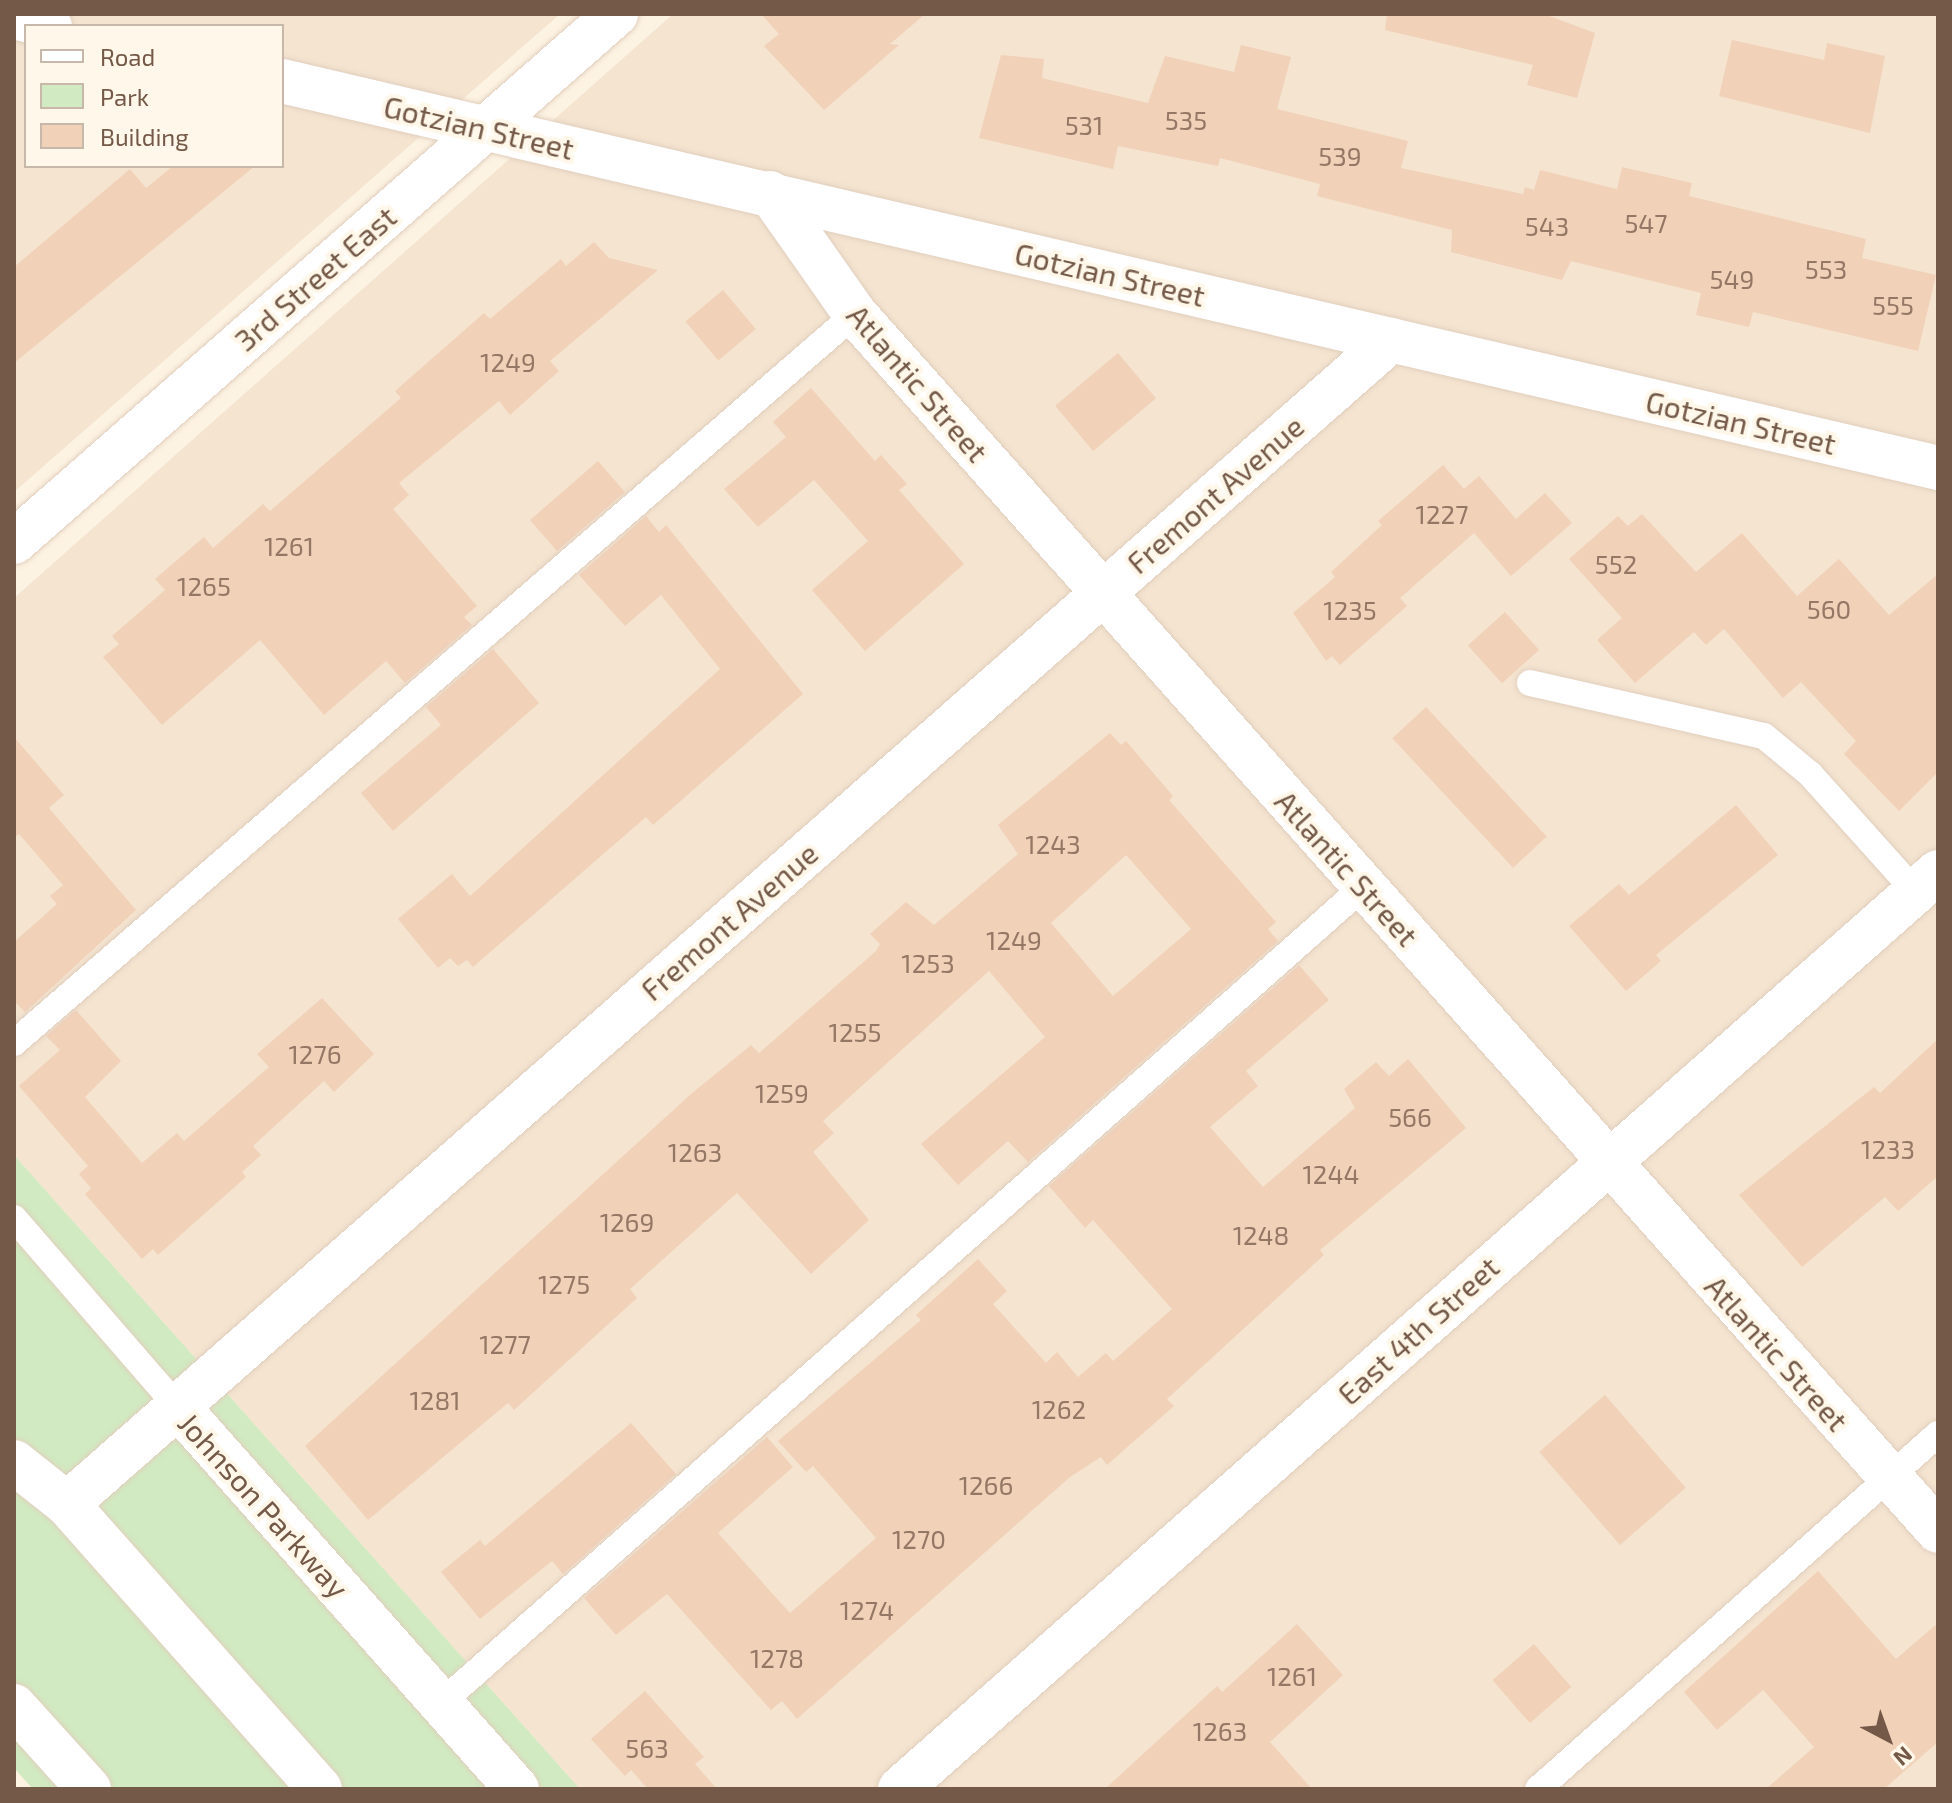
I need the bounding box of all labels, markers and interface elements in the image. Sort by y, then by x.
legend [24,24,284,168]
text: Road [100,42,155,71]
text: Park [100,82,149,111]
street label: Gotzian Street [380,88,578,166]
house number: 535 [1165,104,1207,136]
house number: 531 [1065,109,1103,141]
text: Building [100,122,189,151]
house number: 539 [1318,140,1362,172]
street label: 3rd Street East [227,198,403,358]
house number: 547 [1624,207,1668,239]
house number: 543 [1525,210,1569,242]
street label: Gotzian Street [1011,235,1209,313]
house number: 553 [1805,253,1847,285]
house number: 549 [1710,263,1754,295]
house number: 555 [1872,289,1914,321]
street label: Atlantic Street [840,297,996,469]
house number: 1249 [480,346,536,378]
street label: Gotzian Street [1642,383,1840,461]
street label: Fremont Avenue [1119,407,1311,581]
house number: 1227 [1416,498,1468,530]
house number: 1261 [264,530,314,562]
house number: 552 [1595,548,1637,580]
house number: 1265 [177,570,231,602]
house number: 560 [1807,593,1851,625]
house number: 1235 [1323,594,1377,626]
street label: Atlantic Street [1268,783,1426,953]
house number: 1243 [1025,828,1081,860]
street label: Fremont Avenue [633,834,825,1008]
house number: 1249 [986,924,1042,956]
house number: 1253 [901,947,955,979]
house number: 1255 [829,1016,881,1048]
house number: 1276 [288,1038,342,1070]
house number: 1259 [755,1077,809,1109]
house number: 566 [1388,1101,1432,1133]
house number: 1233 [1861,1133,1915,1165]
house number: 1263 [668,1136,722,1168]
house number: 1244 [1303,1158,1359,1190]
house number: 1269 [600,1206,654,1238]
house number: 1248 [1233,1219,1289,1251]
street label: East 4th Street [1330,1248,1506,1412]
house number: 1275 [538,1268,590,1300]
street label: Atlantic Street [1698,1268,1856,1438]
house number: 1277 [479,1328,531,1360]
house number: 1281 [409,1384,461,1416]
house number: 1262 [1032,1393,1086,1425]
street label: Johnson Parkway [171,1405,357,1605]
house number: 1266 [959,1469,1013,1501]
house number: 1270 [892,1523,946,1555]
house number: 1274 [840,1594,894,1626]
house number: 1278 [750,1642,804,1674]
house number: 1261 [1267,1660,1317,1692]
north arrow [1848,1699,1928,1779]
house number: 1263 [1193,1715,1247,1747]
house number: 563 [625,1732,669,1764]
text: N [1889,1742,1918,1772]

